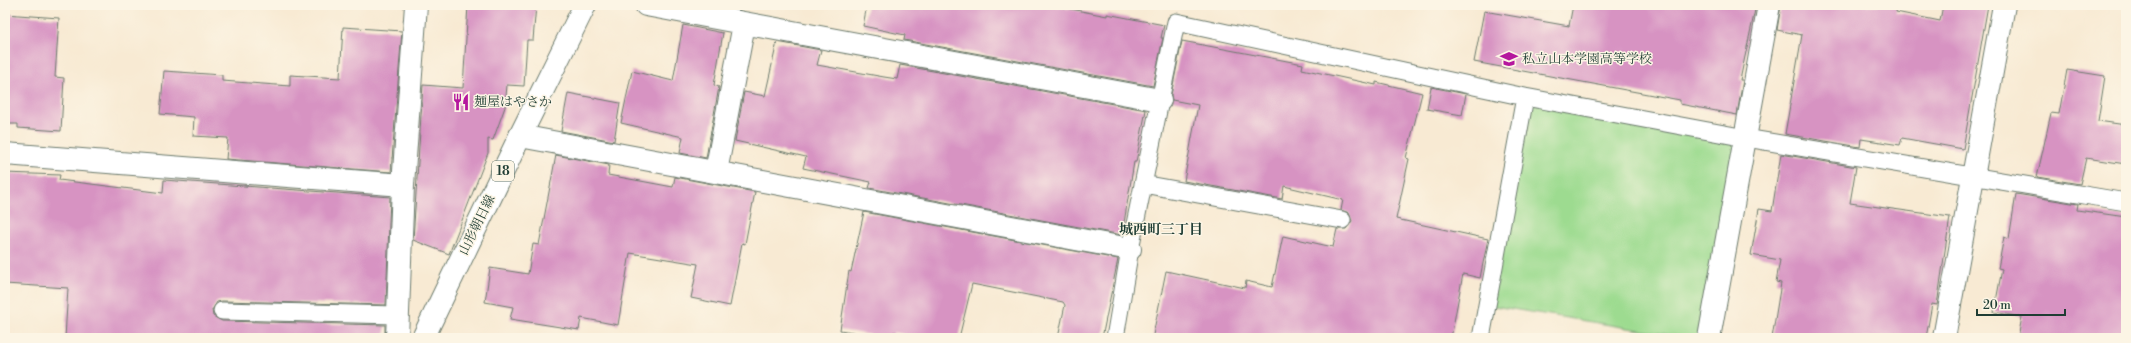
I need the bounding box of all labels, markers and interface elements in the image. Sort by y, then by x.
school or university icon: 私立山本学園高等学校 [1499,49,1519,69]
place label: 私立山本学園高等学校 [1522,51,1652,67]
restaurant icon: 麺屋はやさか [451,92,471,112]
place label: 麺屋はやさか [474,94,552,110]
road number: 18 [492,161,514,181]
street label: 山形朝日線 [456,192,498,258]
district label: 城西町三丁目 [1119,221,1203,239]
scale bar [1977,291,2065,317]
text: 20 m [1983,298,2011,313]

